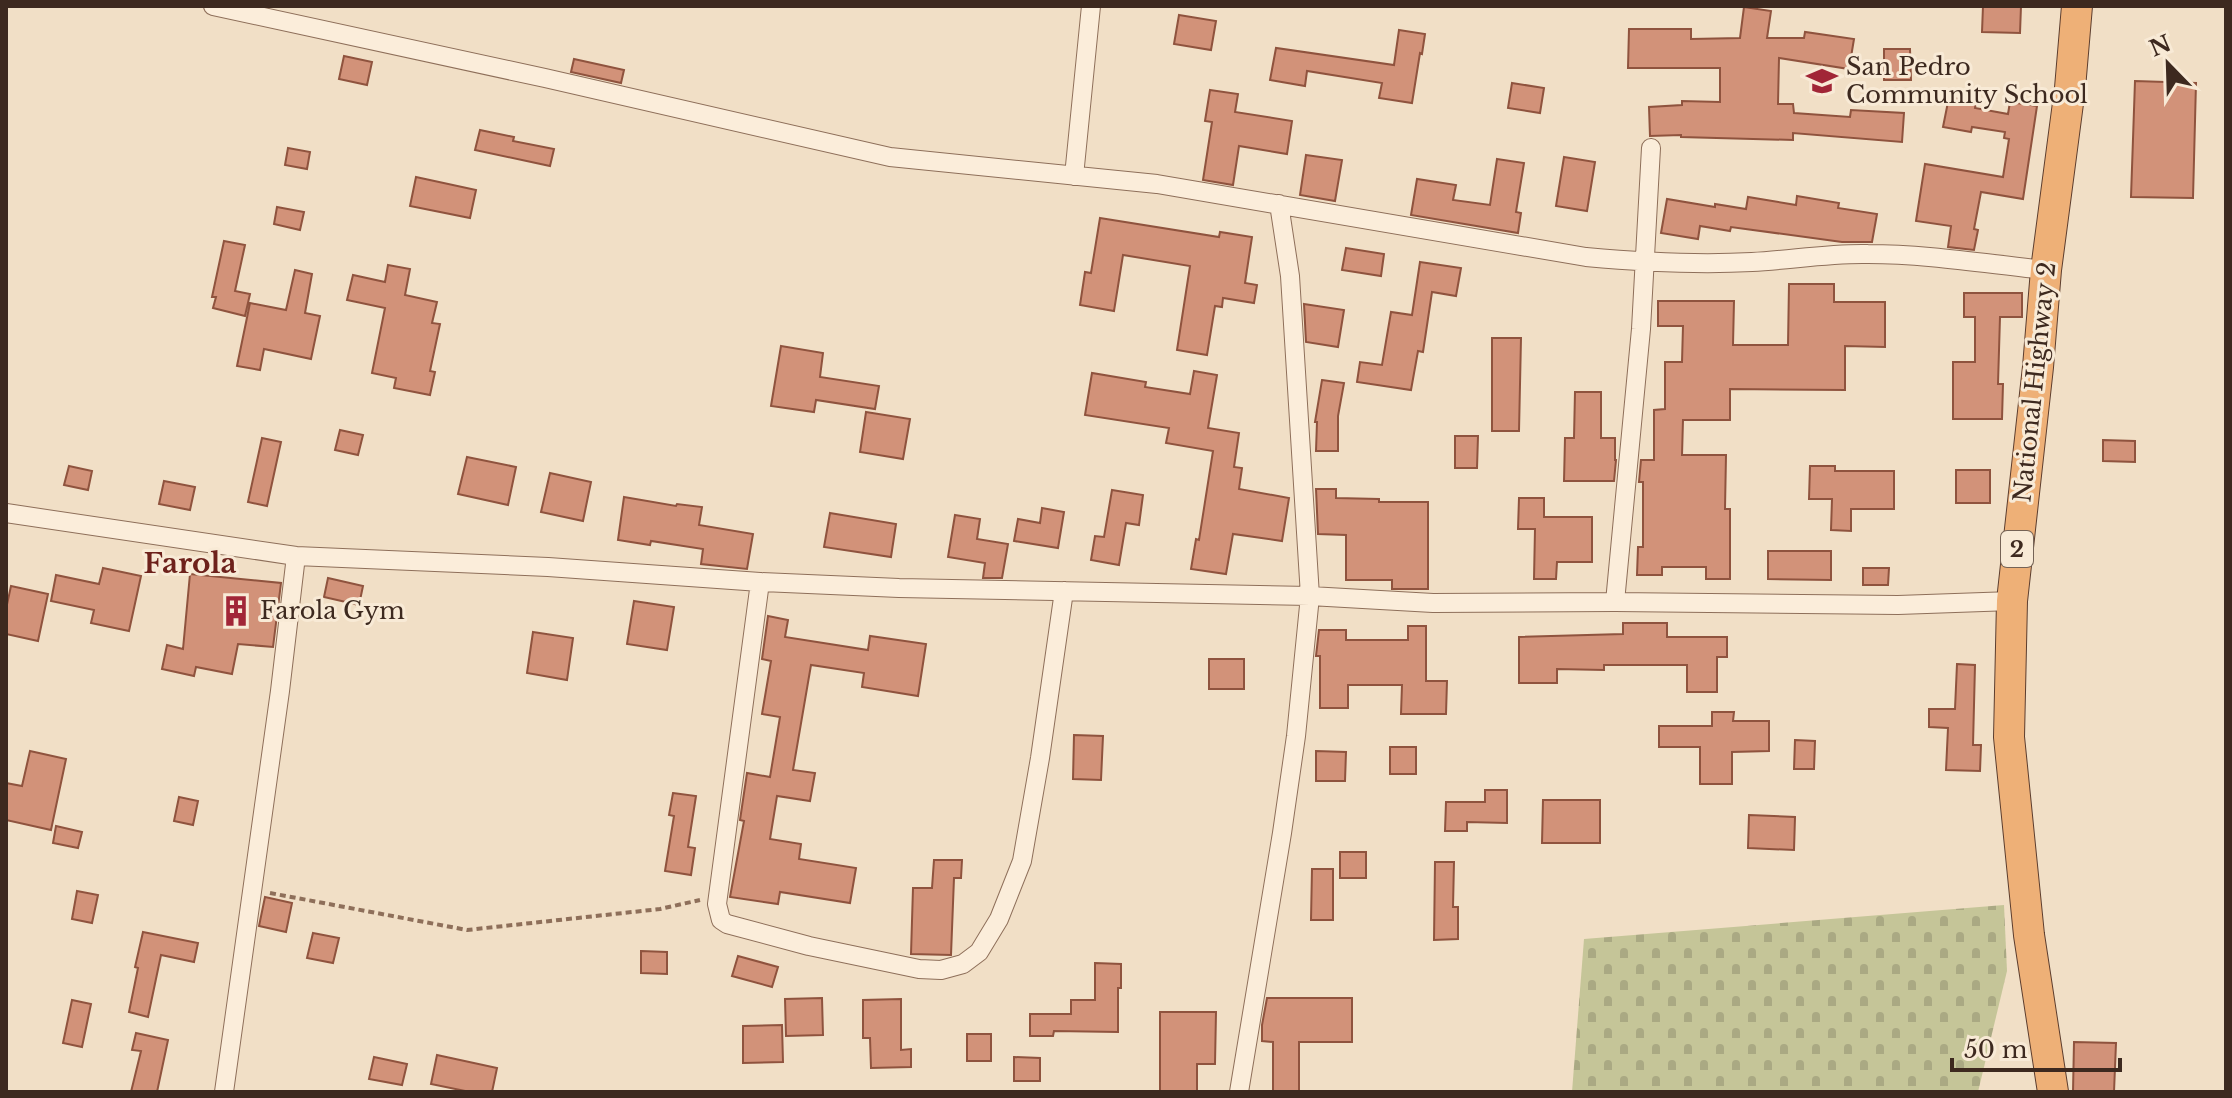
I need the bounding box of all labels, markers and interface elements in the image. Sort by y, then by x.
north arrow [2128,24,2208,104]
text: N [2146,29,2175,63]
place label: San Pedro Community School [1846,52,2088,109]
school or university icon: San Pedro Community School [1805,64,1839,98]
street label: National Highway 2 [2007,260,2062,504]
road number: 2 [2001,531,2033,567]
district label: Farola [144,546,236,581]
building icon: Farola Gym [219,594,253,628]
place label: Farola Gym [260,596,405,625]
scale bar [1952,1022,2120,1072]
text: 50 m [1964,1035,2028,1064]

